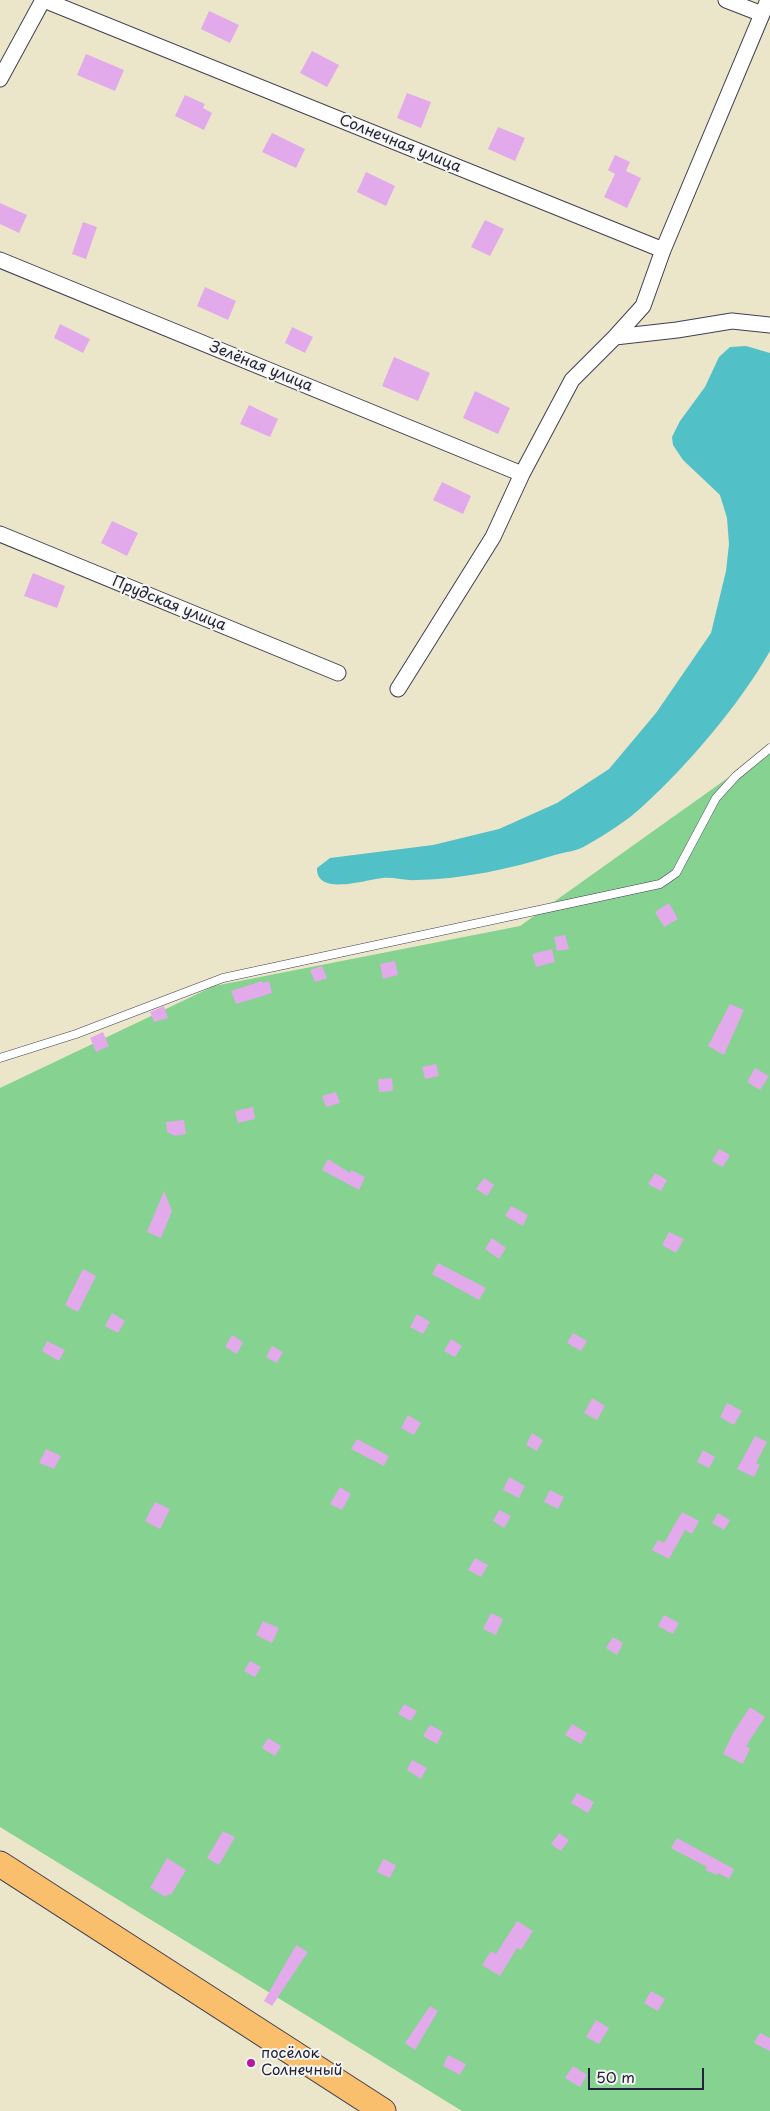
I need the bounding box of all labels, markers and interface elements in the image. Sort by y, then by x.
street label: Солнечная улица [336,111,464,177]
street label: Зелёная улица [207,338,315,396]
street label: Прудская улица [109,573,229,635]
place label: посёлок Солнечный [261,2045,342,2080]
marker: посёлок Солнечный [245,2057,257,2069]
scale bar [590,2058,706,2090]
text: 50 m [596,2065,635,2088]

